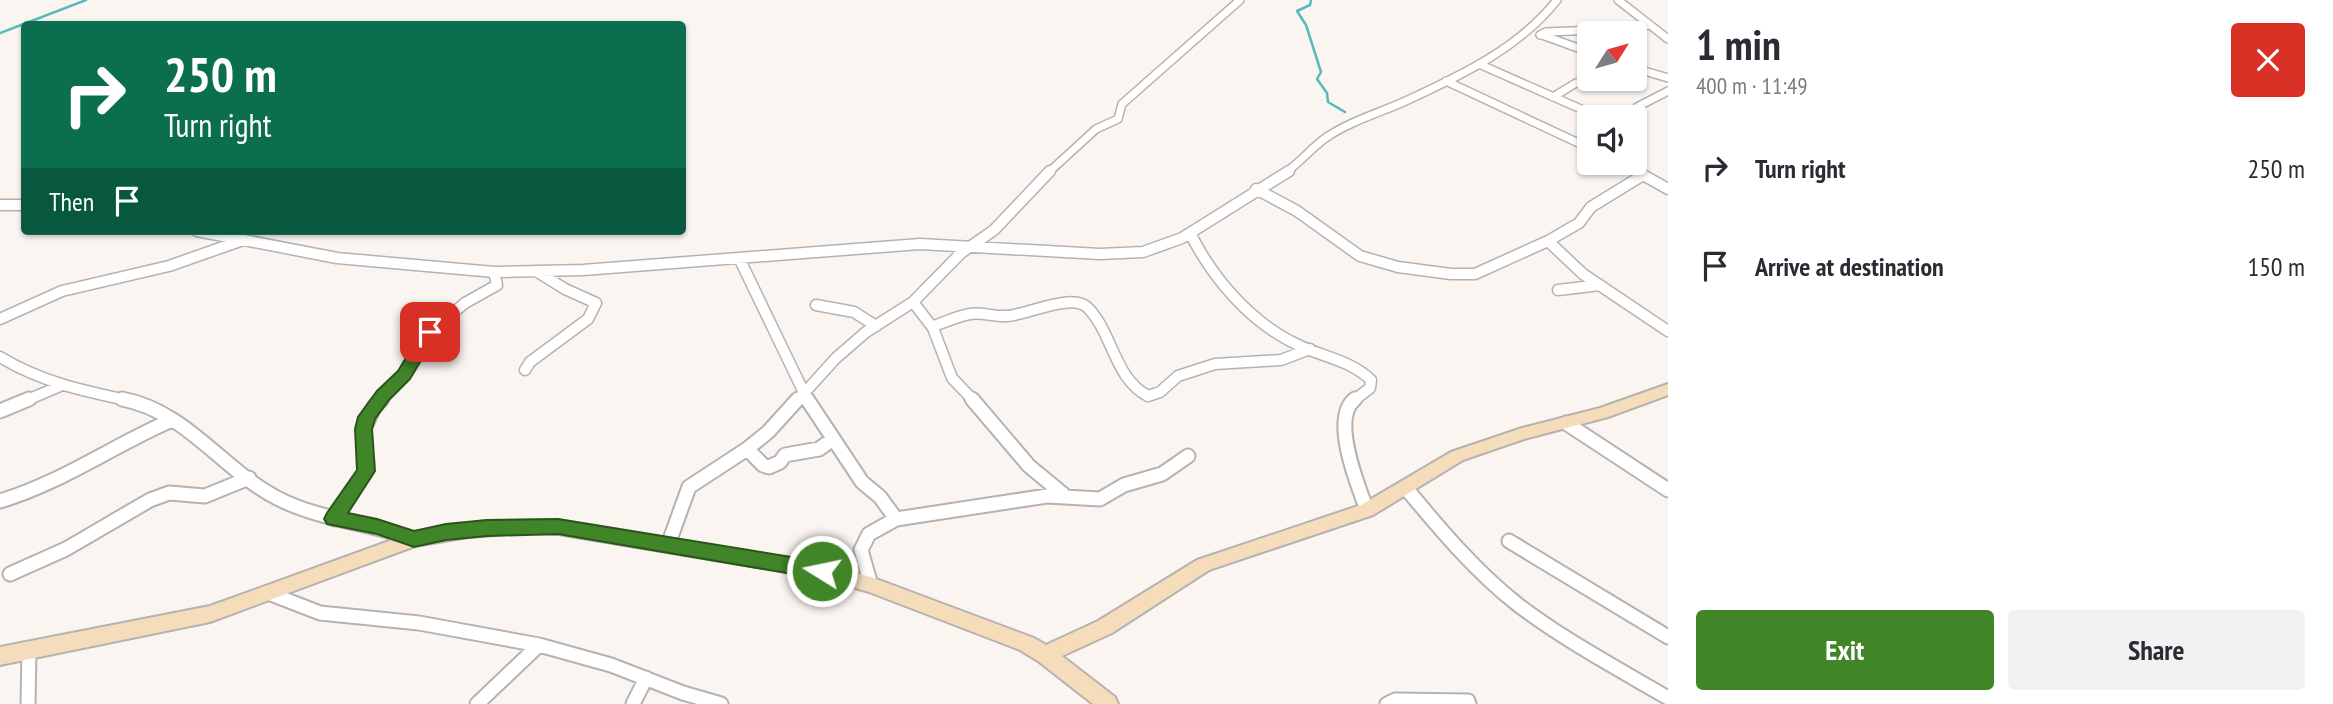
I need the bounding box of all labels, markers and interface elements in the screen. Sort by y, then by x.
text: 1 min [1696,17,1781,72]
north arrow [1577,21,1647,91]
map controls [1577,21,1647,175]
button: close [2231,23,2305,97]
text: 250 m [164,42,277,106]
icon: right [49,49,140,140]
text: 400 m · 11:49 [1696,71,1808,100]
text: Turn right [164,104,272,146]
button: sound [1577,105,1647,175]
icon: right [1696,149,1734,187]
text: Turn right [1755,152,1846,185]
text: 250 m [2247,152,2305,185]
icon: arrive [108,182,146,220]
text: Then [49,185,94,218]
icon: arrive [1696,247,1734,285]
text: Arrive at destination [1755,250,1944,283]
text: 150 m [2247,250,2305,283]
pin [400,302,460,362]
icon: arrive [411,313,449,351]
position arrow [785,534,859,608]
button: Exit [1696,610,1994,690]
button: Share [2008,610,2305,690]

